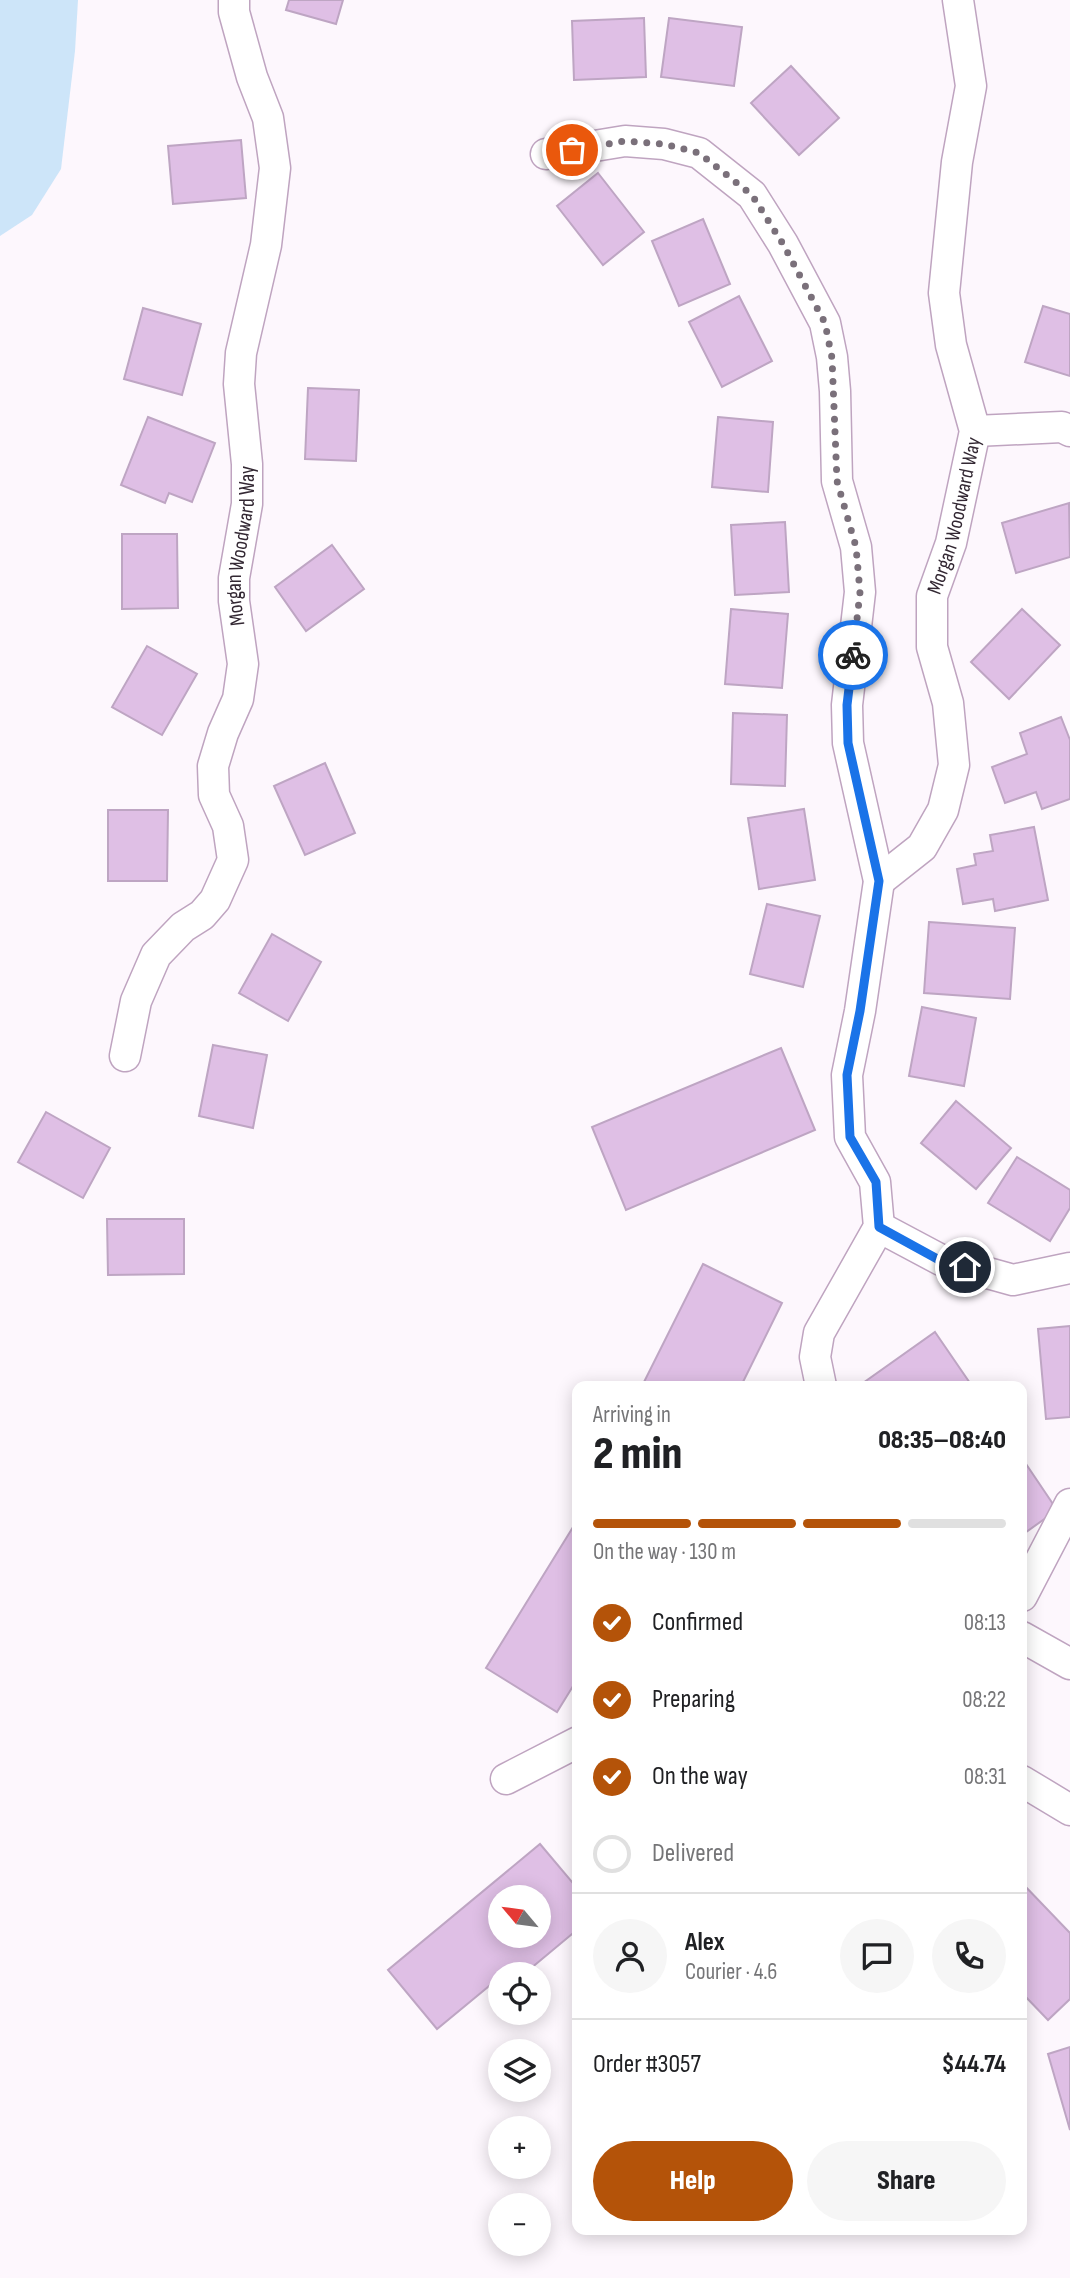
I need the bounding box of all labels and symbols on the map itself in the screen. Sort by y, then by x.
pin [542,120,602,180]
street label: Morgan Woodward Way [922,435,986,597]
street label: Morgan Woodward Way [222,466,260,627]
courier [818,620,888,690]
pin [935,1237,995,1297]
north arrow [488,1885,551,1948]

